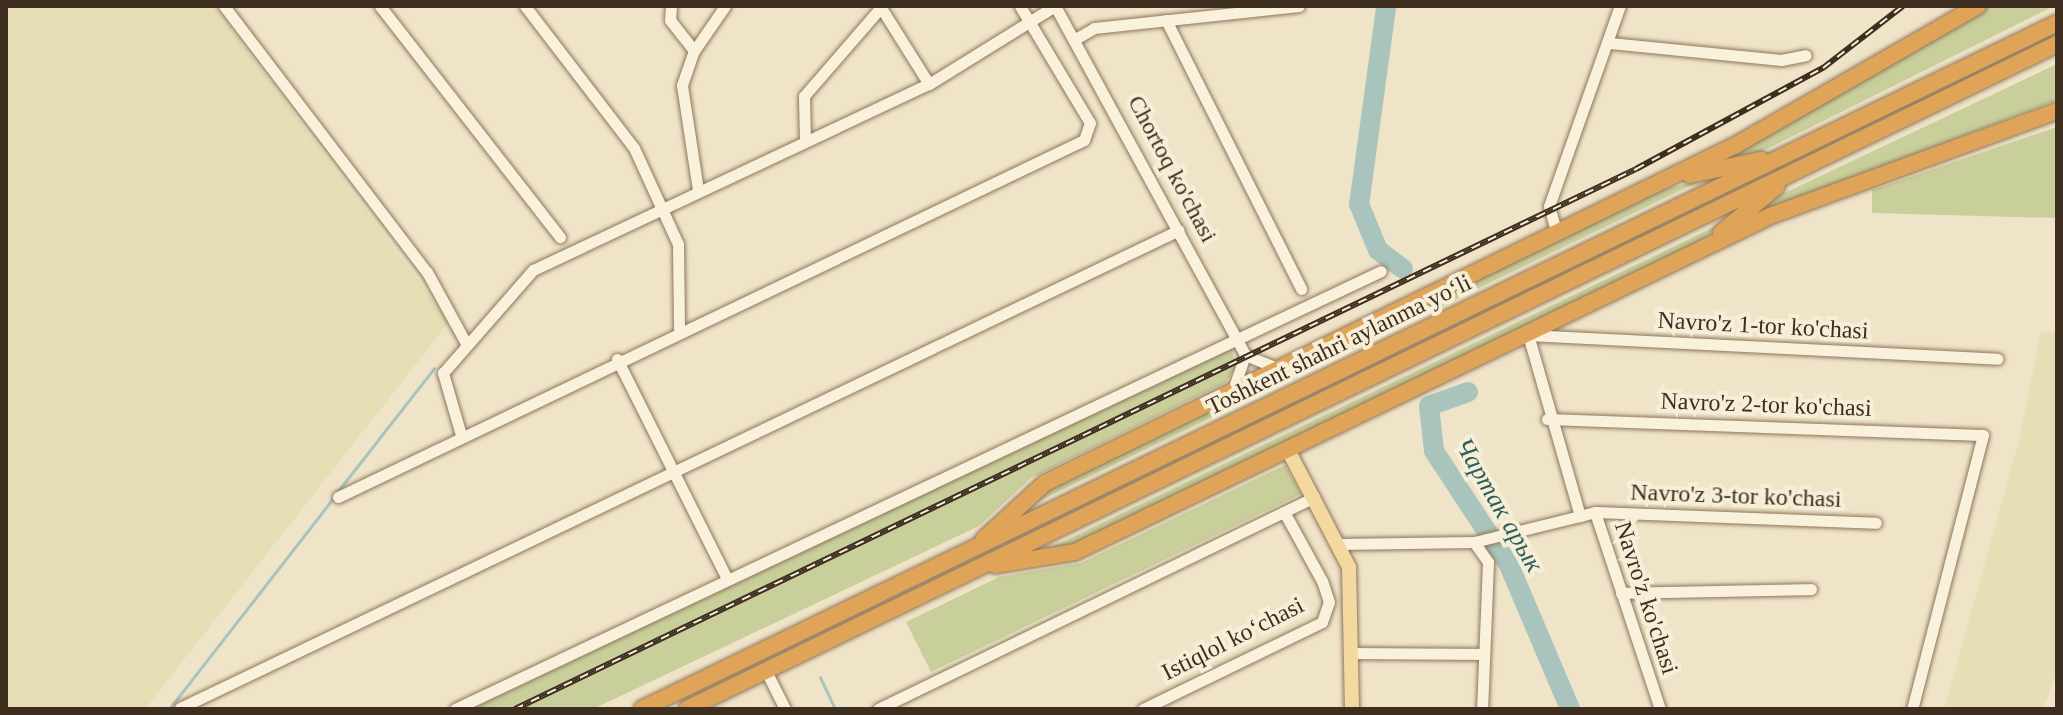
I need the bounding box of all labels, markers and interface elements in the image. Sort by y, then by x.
street label: Chortoq ko'chasi [1121,91,1223,247]
street label: Toshkent shahri aylanma yoʻli [1202,268,1476,422]
street label: Navro'z 1-tor ko'chasi [1657,306,1869,346]
street label: Navro'z 2-tor ko'chasi [1660,387,1872,423]
water label: Чартак арык [1448,432,1550,578]
street label: Navro'z 3-tor ko'chasi [1630,478,1842,514]
street label: Navro'z ko'chasi [1608,518,1684,678]
street label: Istiqlol koʻchasi [1157,591,1309,687]

